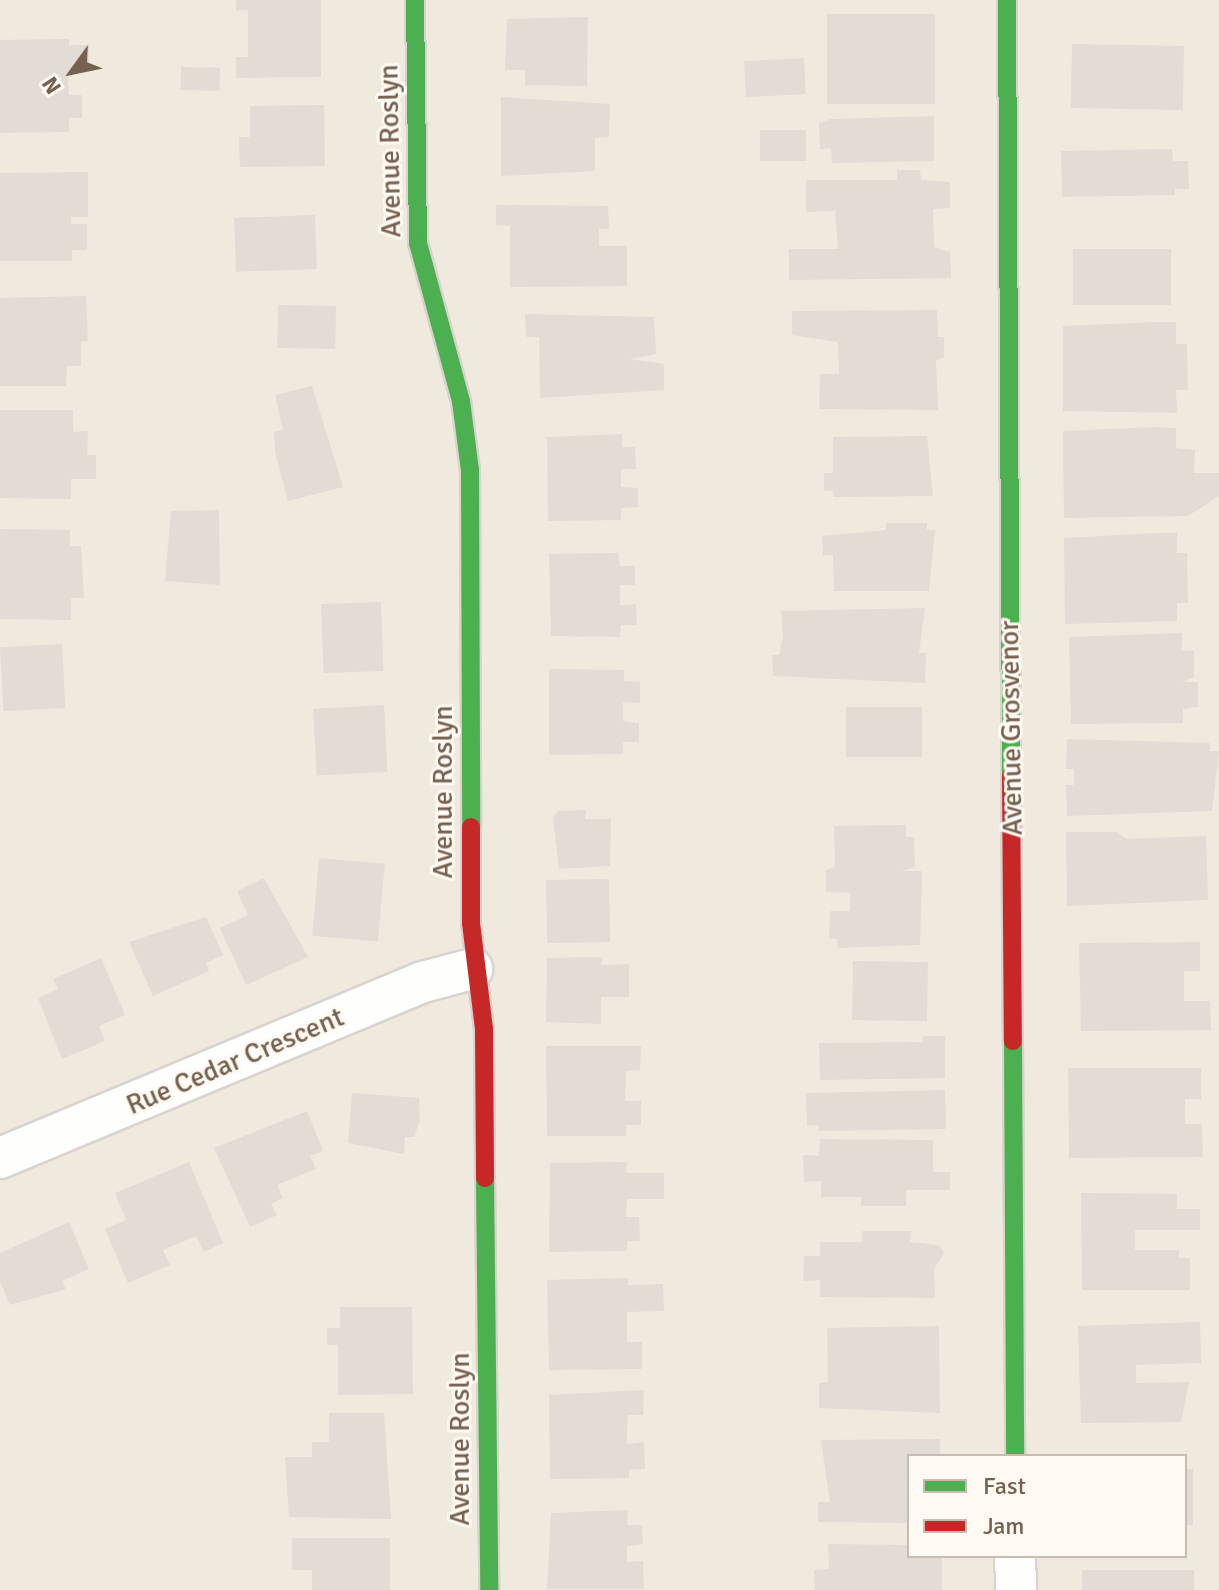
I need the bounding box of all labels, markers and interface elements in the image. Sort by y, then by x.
north arrow [32,32,112,112]
street label: Avenue Roslyn [372,64,408,238]
text: N [36,72,67,99]
street label: Avenue Grosvenor [992,620,1030,836]
street label: Avenue Roslyn [426,705,460,879]
street label: Rue Cedar Crescent [121,1000,349,1122]
street label: Avenue Roslyn [443,1352,477,1526]
legend [907,1454,1187,1558]
text: Fast [983,1471,1026,1501]
text: Jam [983,1511,1024,1541]

